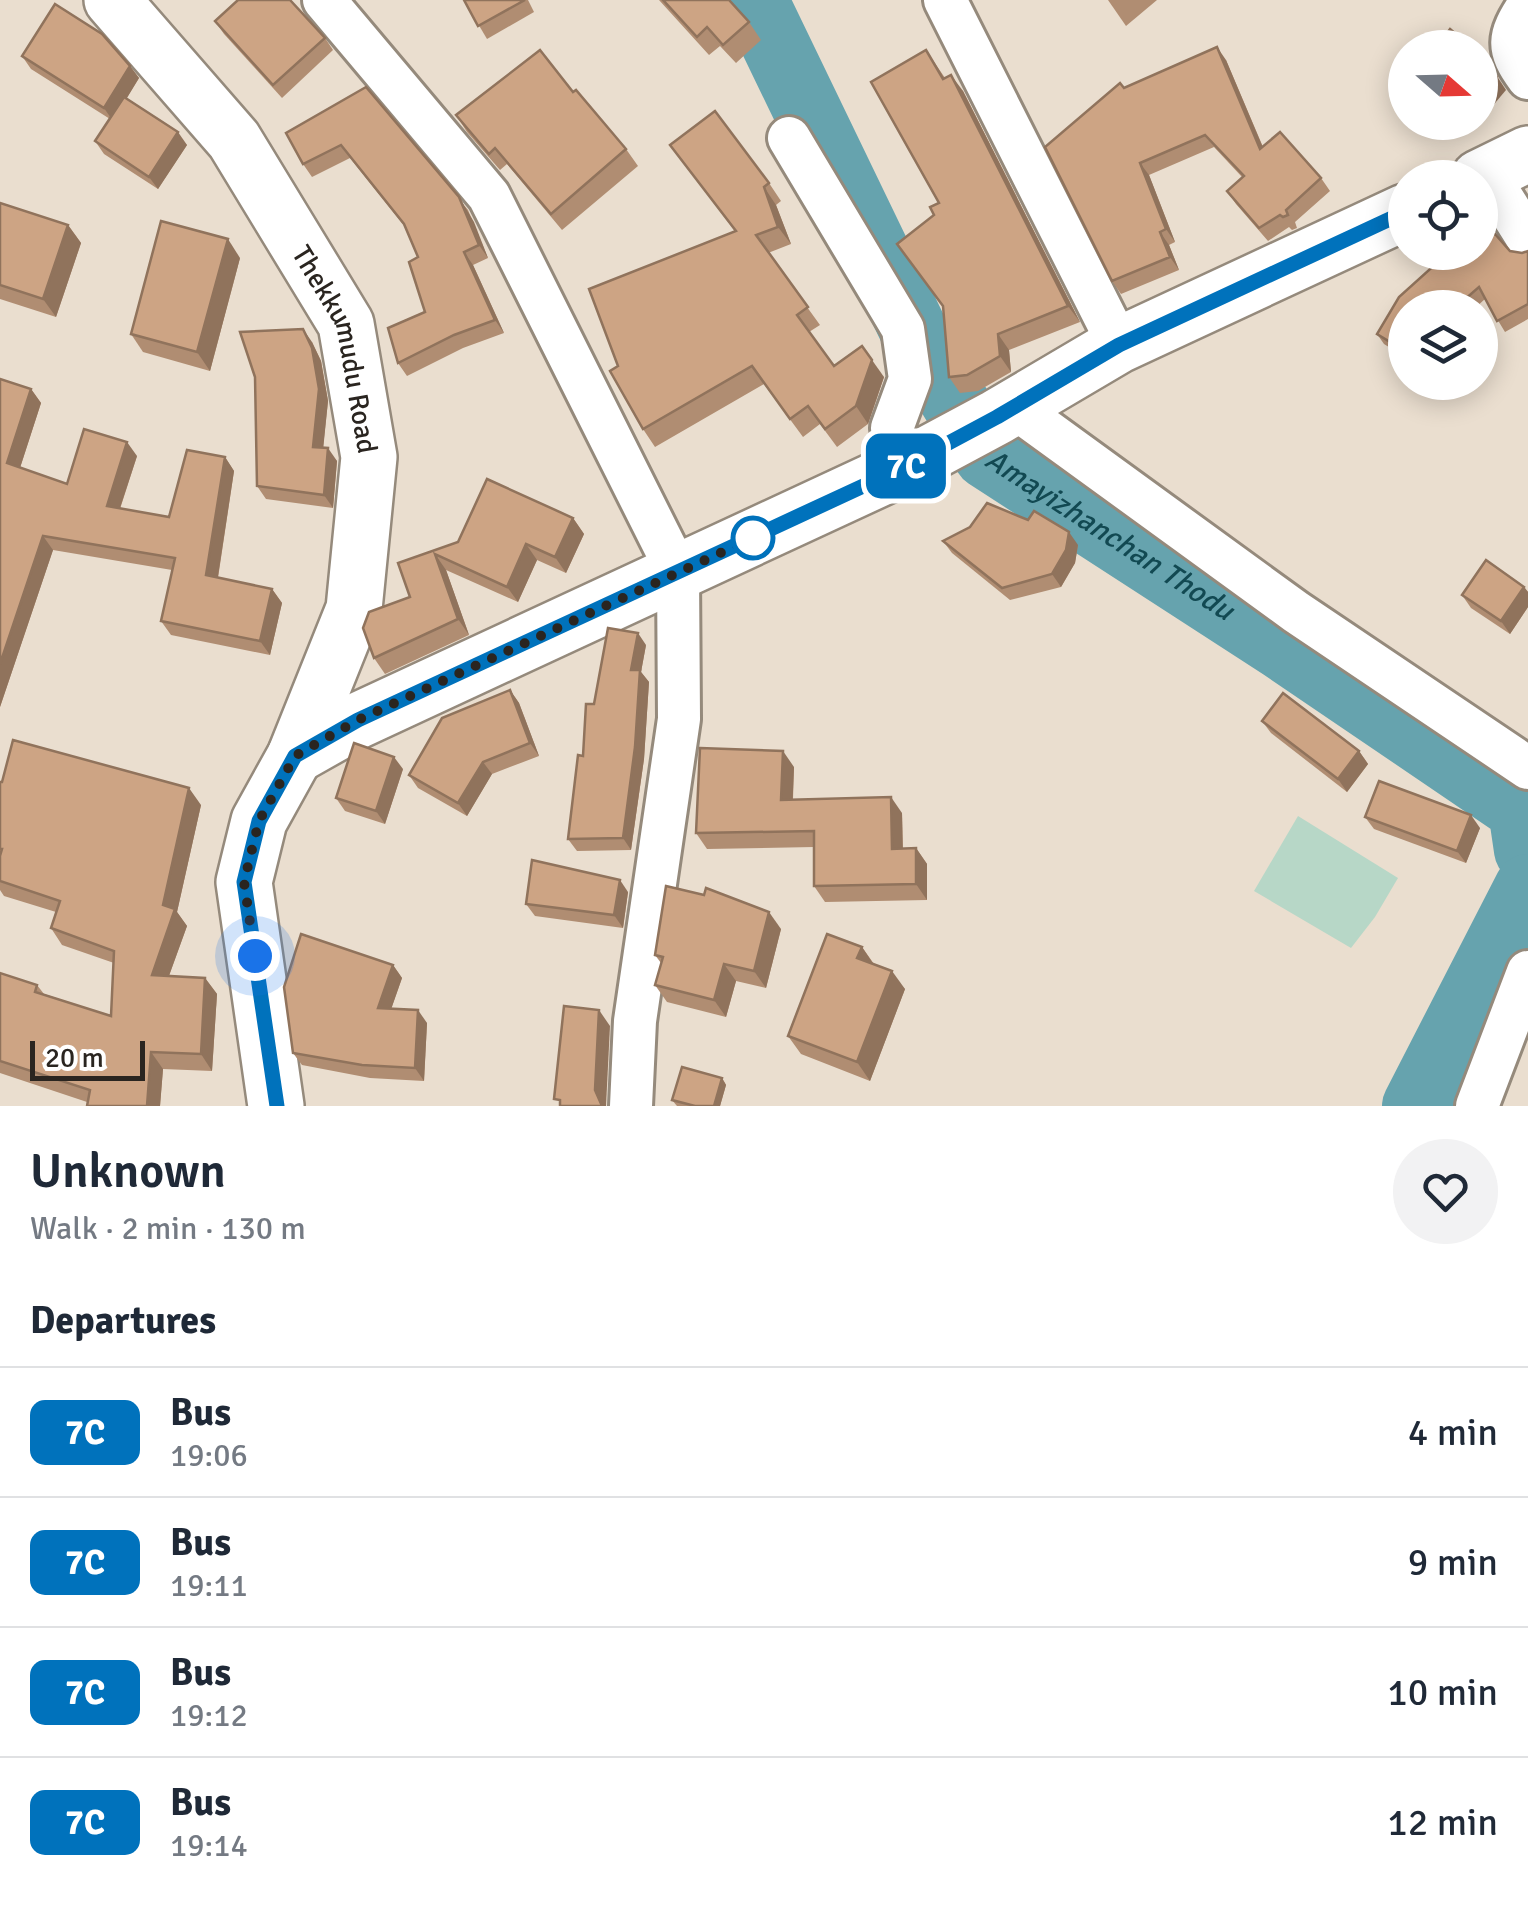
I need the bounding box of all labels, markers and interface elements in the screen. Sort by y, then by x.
north arrow [1388,30,1498,140]
map controls [1388,30,1498,400]
button: locate [1388,160,1498,270]
street label: Thekkumudu Road [284,240,384,456]
button: layers [1388,290,1498,400]
line badge: 7C [861,434,951,498]
water label: Amayizhanchan Thodu [978,441,1242,630]
text: 7C [886,445,926,488]
unlabelled marker [732,517,774,559]
your location [230,931,280,981]
scale bar [30,1036,145,1080]
text: 20 m [45,1041,104,1075]
button: heart [1393,1139,1498,1244]
text: Unknown [30,1142,226,1201]
text: Walk · 2 min · 130 m [30,1209,306,1248]
text: Departures [30,1297,216,1344]
text: Bus [170,1389,231,1436]
text: 4 min [1408,1409,1498,1456]
text: 7C [65,1411,105,1454]
text: 19:06 [170,1436,248,1475]
text: Bus [170,1519,231,1566]
text: 9 min [1408,1539,1498,1586]
text: 7C [65,1541,105,1584]
text: 19:11 [170,1566,248,1605]
text: Bus [170,1649,231,1696]
text: 10 min [1387,1669,1498,1716]
text: 7C [65,1671,105,1714]
text: 19:12 [170,1696,248,1735]
text: Bus [170,1779,231,1826]
text: 12 min [1387,1799,1498,1846]
text: 7C [65,1801,105,1844]
text: 19:14 [170,1826,248,1865]

